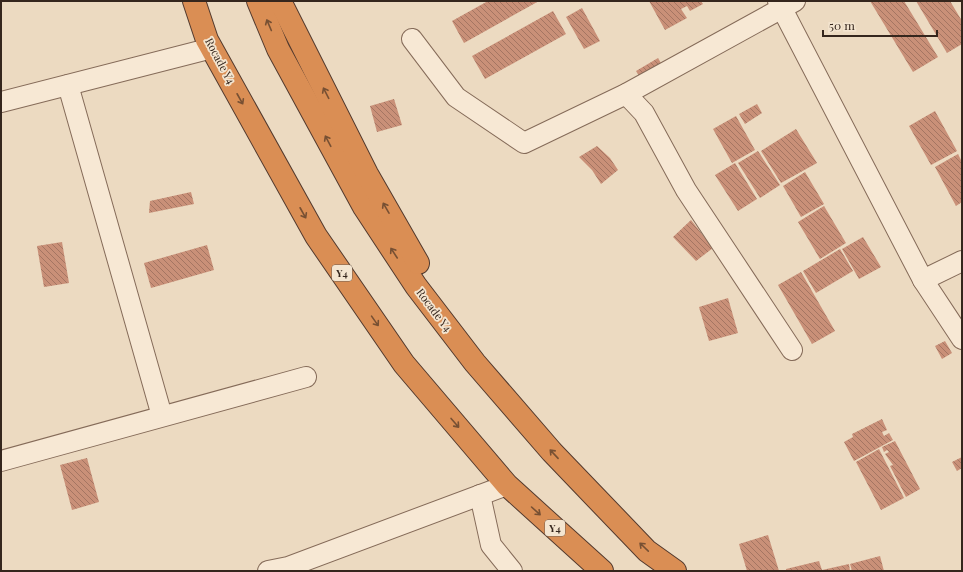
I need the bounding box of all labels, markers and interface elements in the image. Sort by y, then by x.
scale bar [823,12,937,38]
text: 50 m [829,17,855,33]
one-way arrow [264,20,272,32]
street label: Rocade Y4 [202,35,239,87]
one-way arrow [321,87,329,99]
one-way arrow [237,93,244,105]
one-way arrow [324,135,332,147]
one-way arrow [382,202,389,214]
one-way arrow [300,206,307,218]
one-way arrow [390,247,398,258]
road number: Y4 [332,265,352,281]
street label: Rocade Y4 [413,285,456,335]
one-way arrow [371,315,379,326]
one-way arrow [450,418,459,428]
one-way arrow [549,449,559,459]
one-way arrow [531,506,541,515]
road number: Y4 [545,520,565,536]
one-way arrow [639,543,649,552]

